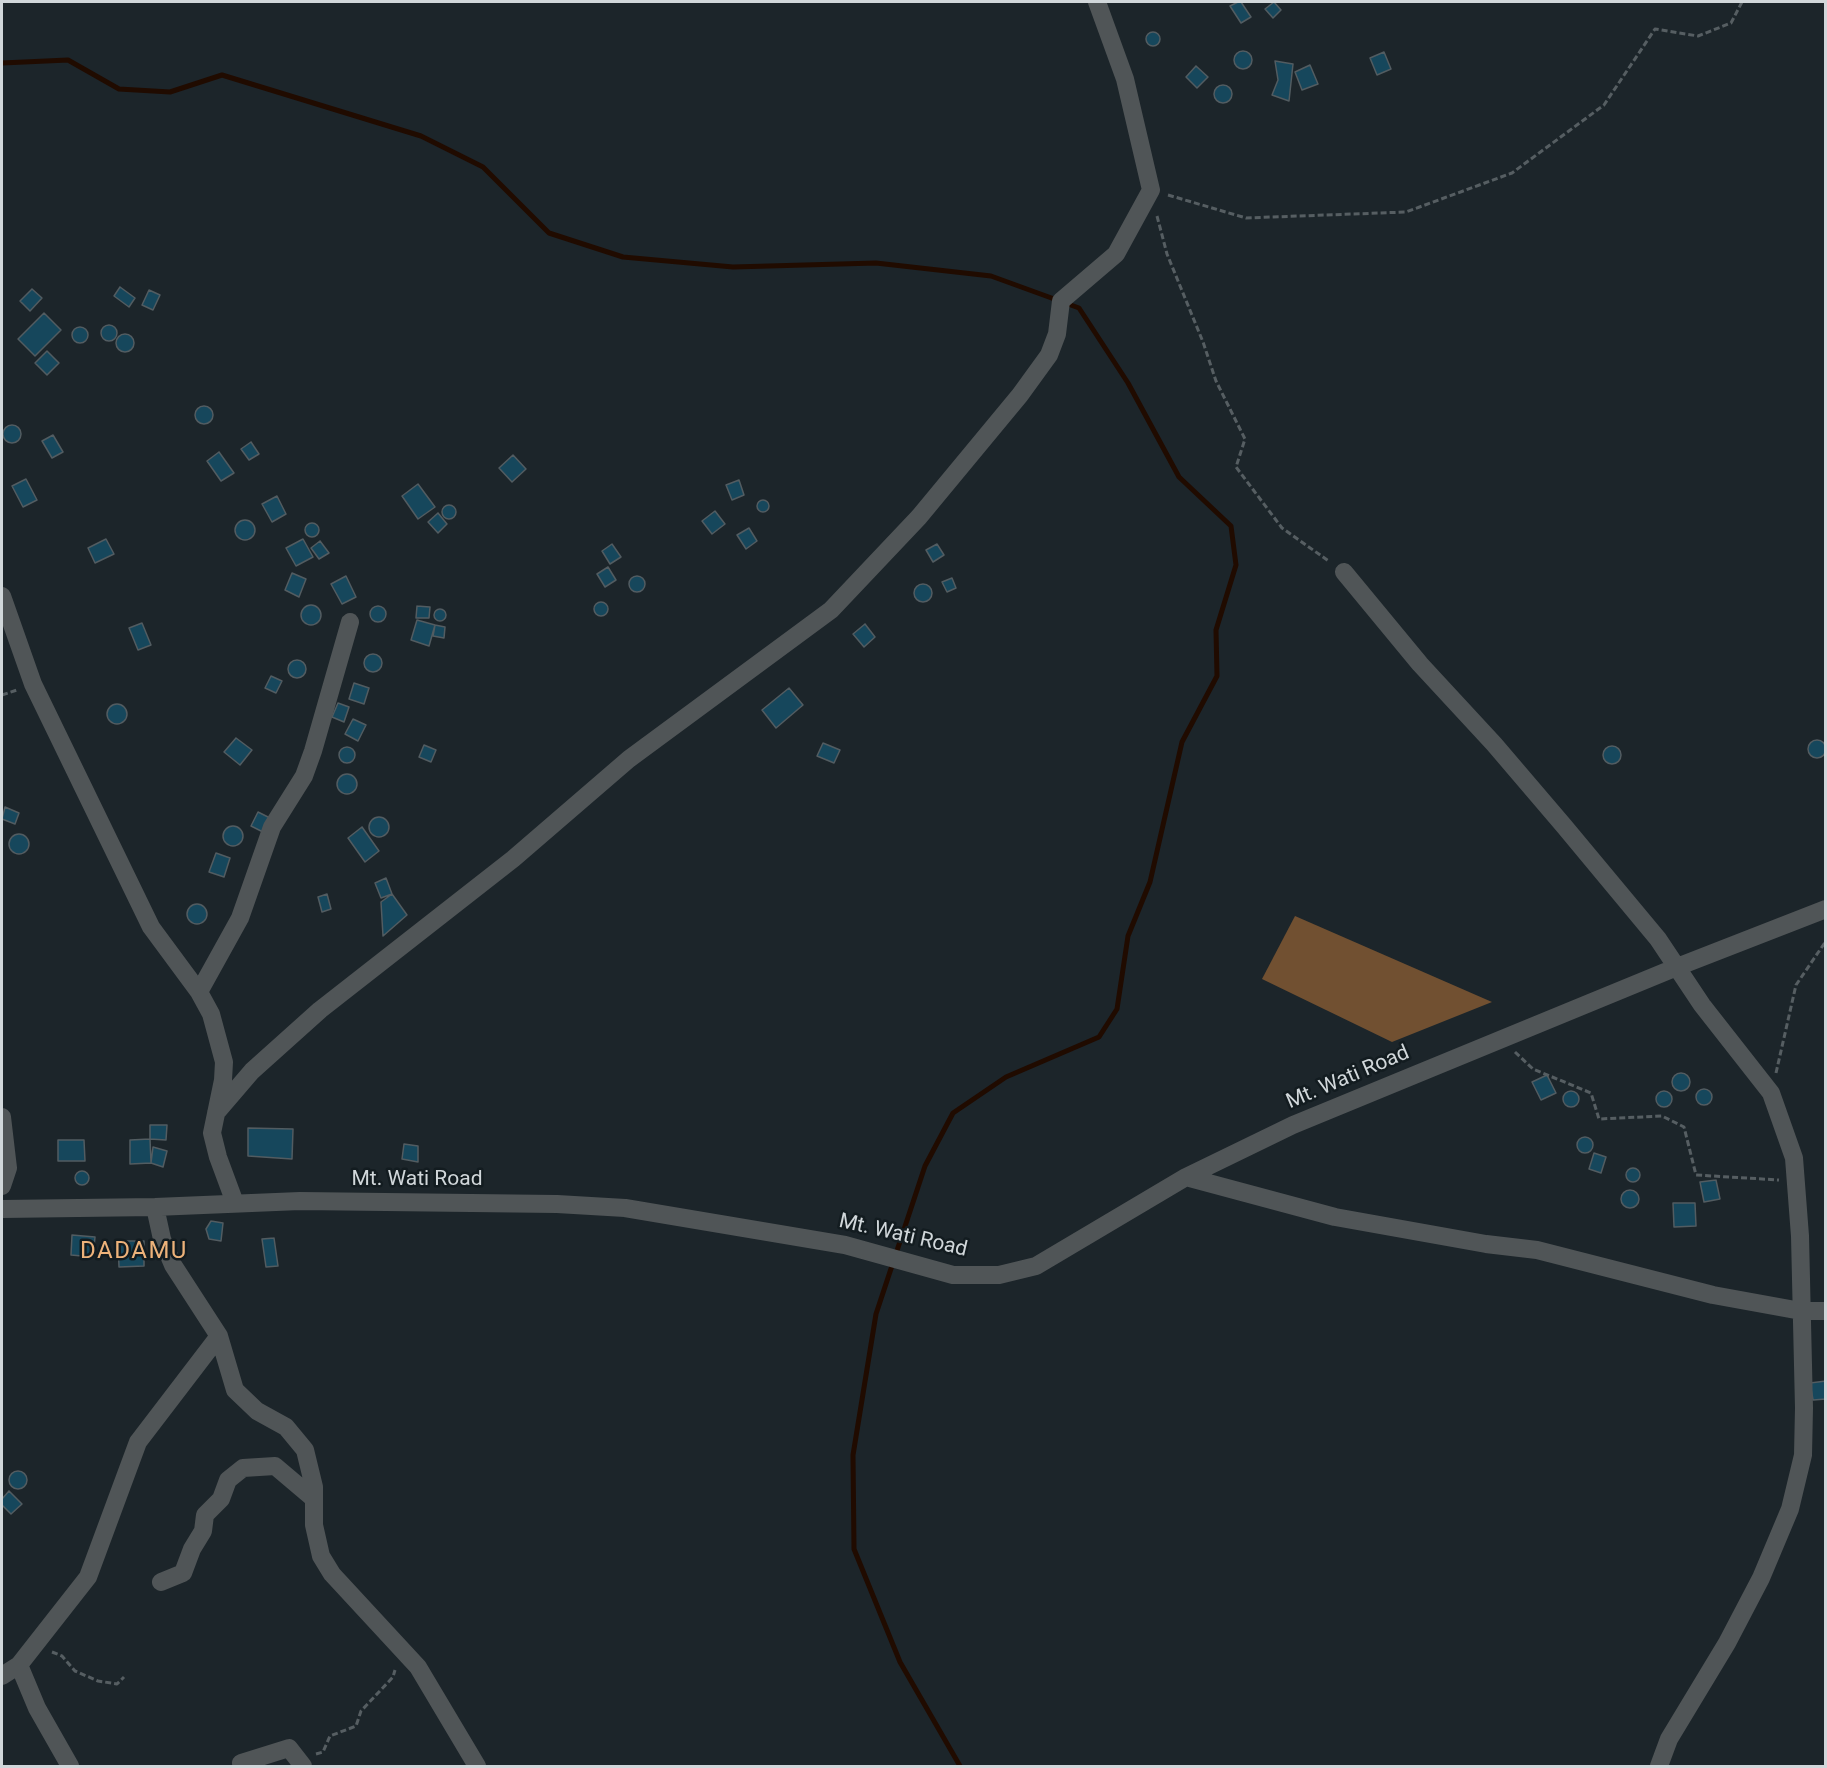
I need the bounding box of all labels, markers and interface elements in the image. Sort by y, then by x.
street label: Mt. Wati Road [1283,1041,1413,1115]
street label: Mt. Wati Road [351,1167,483,1193]
street label: Mt. Wati Road [836,1209,970,1263]
district label: DADAMU [80,1238,188,1266]

